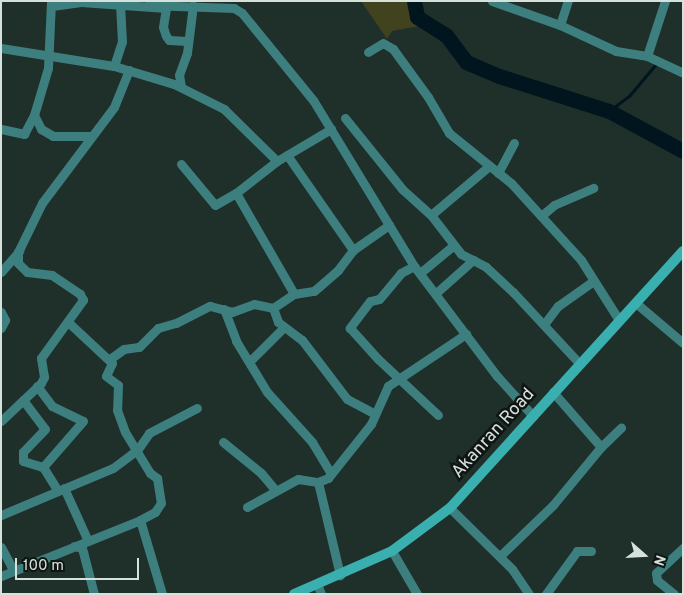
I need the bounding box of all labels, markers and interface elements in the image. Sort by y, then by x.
street label: Akanran Road [448,384,540,484]
north arrow [619,530,669,580]
scale bar [18,548,141,580]
text: N [649,553,668,568]
text: 100 m [23,557,64,576]

